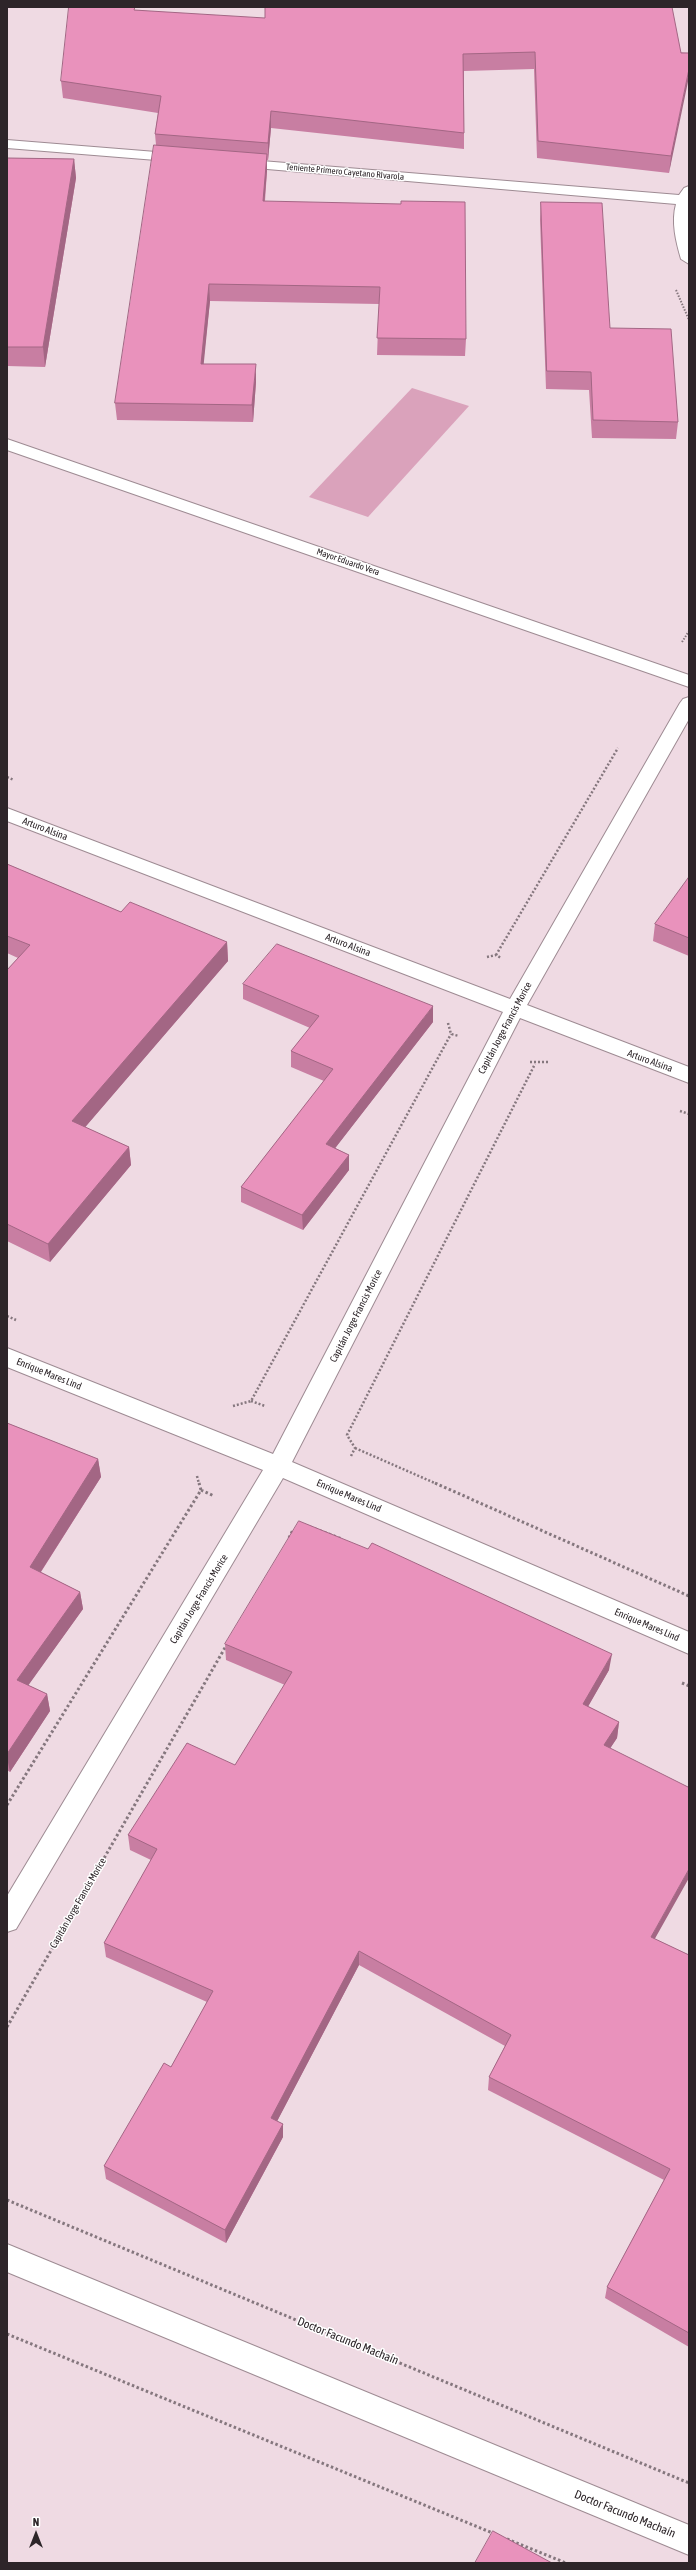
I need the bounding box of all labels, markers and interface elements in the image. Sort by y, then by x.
street label: Teniente Primero Cayetano RIvarola [285,161,405,183]
street label: Mayor Eduardo Vera [315,546,381,578]
street label: Arturo Alsina [21,815,69,843]
street label: Arturo Alsina [324,931,372,959]
street label: Capitán Jorge Francis Morice [476,980,534,1076]
street label: Arturo Alsina [626,1047,674,1075]
street label: Capitán Jorge Francis Morice [327,1268,385,1364]
street label: Enrique Mares Lind [15,1355,83,1393]
street label: Enrique Mares Lind [315,1477,383,1515]
street label: Capitán Jorge Francis Morice [167,1552,231,1646]
street label: Enrique Mares Lind [613,1606,681,1644]
street label: Capitán Jorge Francis Morice [47,1856,109,1950]
street label: Doctor Facundo Machaín [295,2314,401,2368]
street label: Doctor Facundo Machaín [572,2487,678,2541]
north arrow [16,2514,56,2554]
text: N [33,2516,39,2528]

